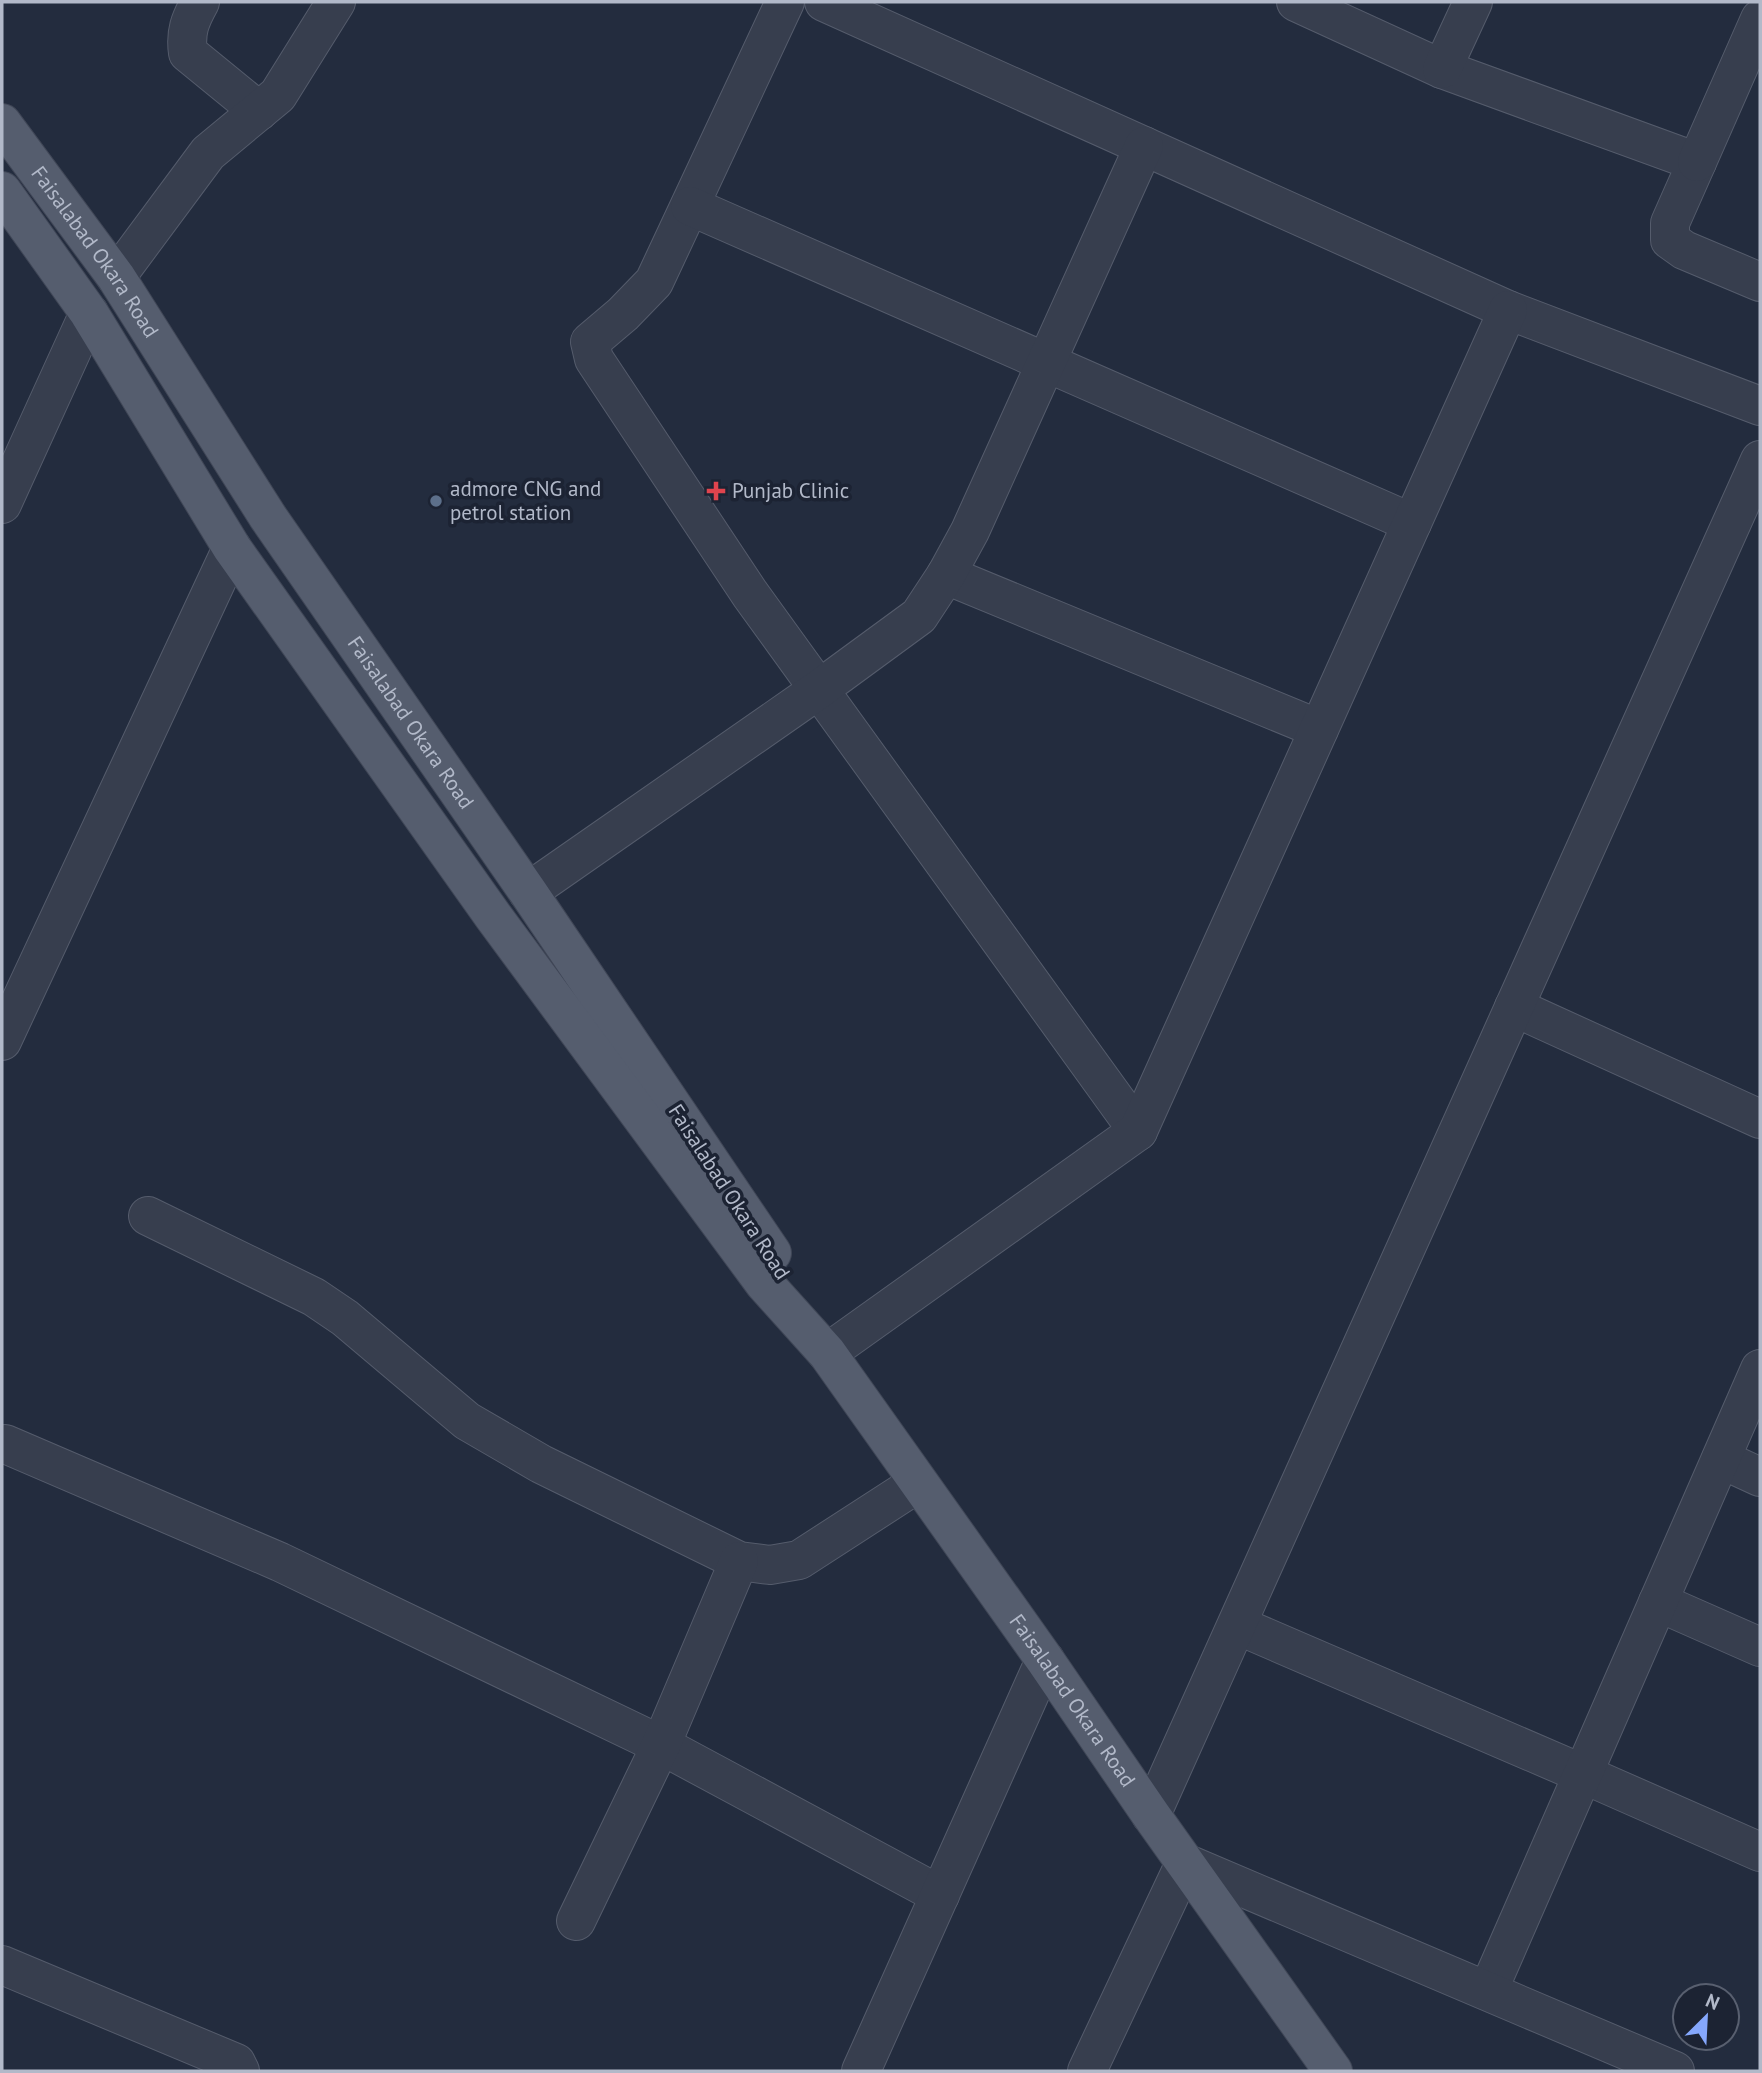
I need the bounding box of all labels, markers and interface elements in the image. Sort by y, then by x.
street label: Faisalabad Okara Road [25,160,165,343]
place label: admore CNG and petrol station [450,475,601,526]
place label: Punjab Clinic [732,477,849,504]
marker: Punjab Clinic [706,481,726,501]
marker: admore CNG and petrol station [428,493,444,509]
street label: Faisalabad Okara Road [342,631,480,814]
street label: Faisalabad Okara Road [663,1099,796,1285]
street label: Faisalabad Okara Road [1004,1609,1142,1792]
north arrow [1671,1982,1741,2052]
text: N [1702,1988,1723,2015]

